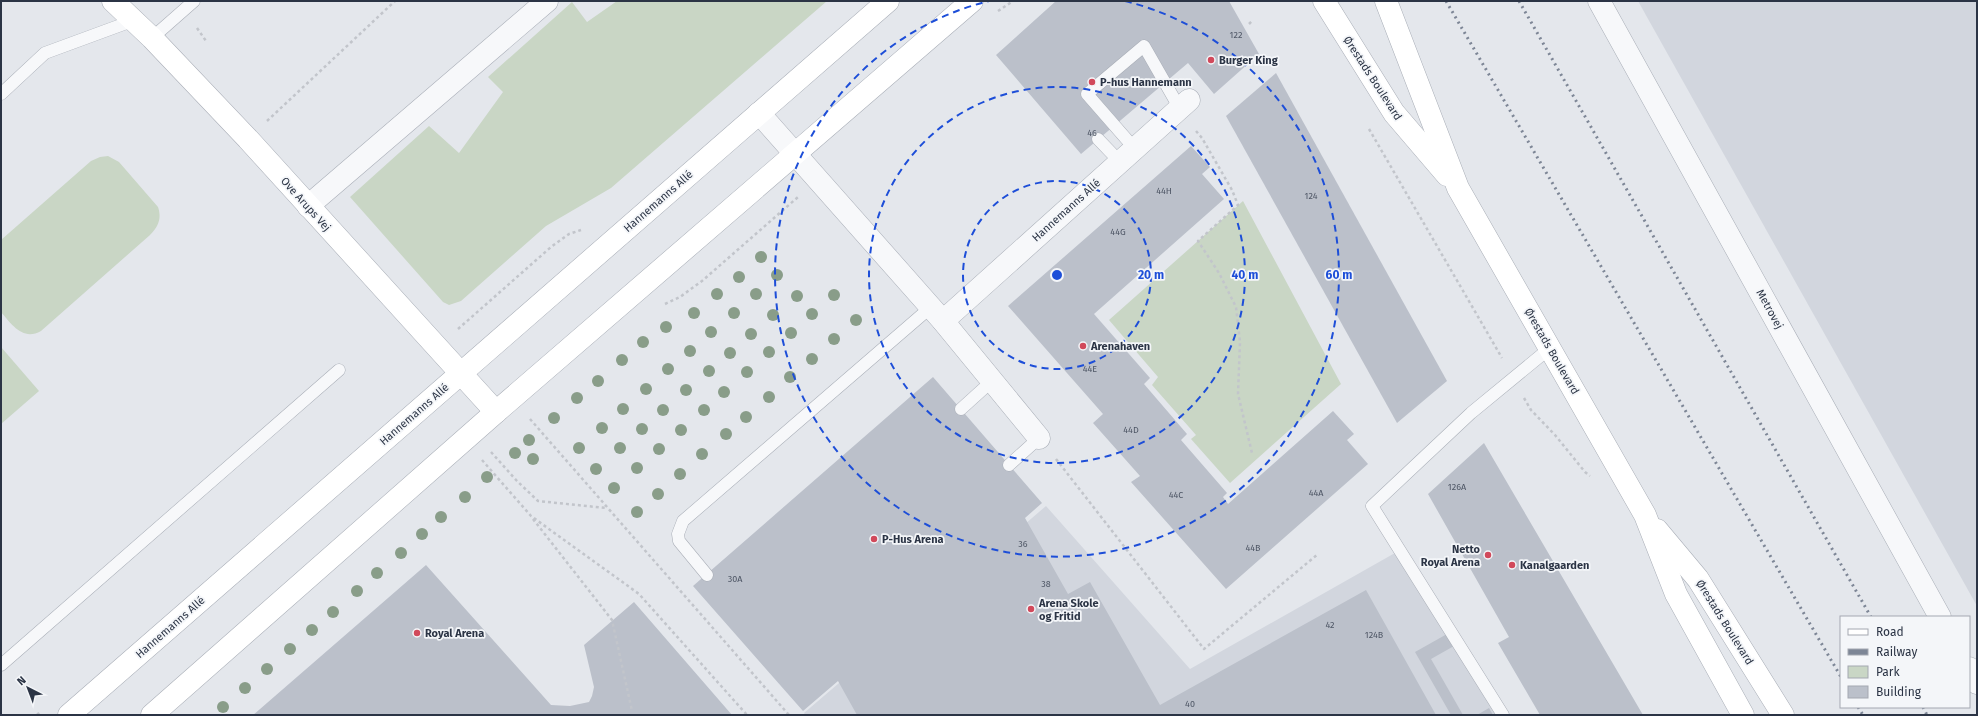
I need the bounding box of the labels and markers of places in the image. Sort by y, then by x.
place label: Burger King [1219,54,1279,67]
marker: Burger King [1206,55,1216,65]
place label: P-hus Hannemann [1100,76,1192,89]
marker: P-hus Hannemann [1087,77,1097,87]
centre of rings [1050,268,1064,282]
place label: Arenahaven [1090,340,1150,353]
marker: Arenahaven [1078,341,1088,351]
place label: P-Hus Arena [882,533,944,546]
marker: P-Hus Arena [869,534,879,544]
place label: Netto Royal Arena [1421,543,1481,569]
marker: Netto Royal Arena [1483,550,1493,560]
place label: Kanalgaarden [1520,559,1589,572]
marker: Kanalgaarden [1507,560,1517,570]
place label: Arena Skole og Fritid [1038,597,1099,623]
marker: Arena Skole og Fritid [1026,604,1036,614]
place label: Royal Arena [425,627,484,640]
marker: Royal Arena [412,628,422,638]

